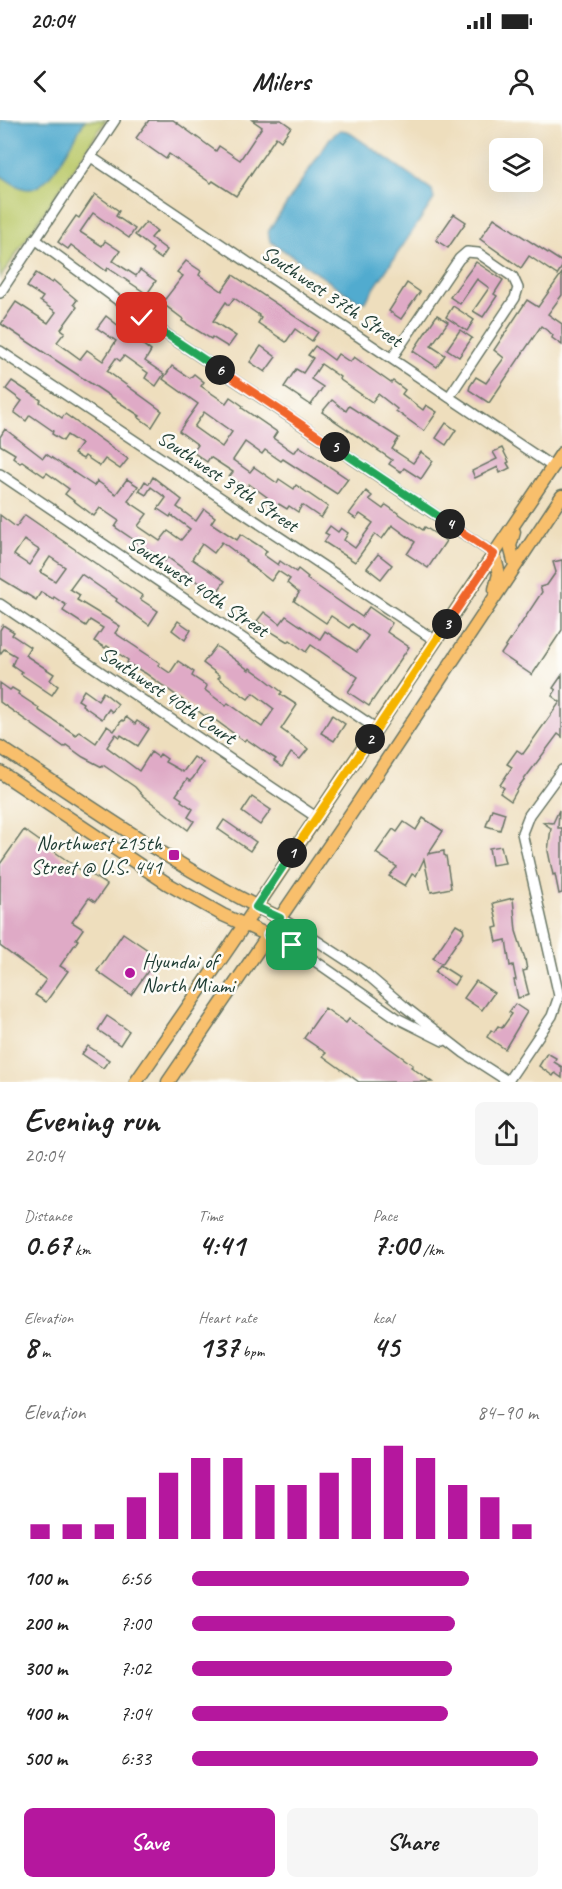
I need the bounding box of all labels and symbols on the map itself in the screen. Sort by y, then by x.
street label: Southwest 37th Street [257,239,409,354]
pin [116,292,167,343]
pin: 6 [205,355,235,385]
street label: Southwest 39th Street [153,424,305,539]
pin: 5 [320,432,350,462]
pin: 4 [435,509,465,539]
street label: Southwest 40th Street [123,529,275,644]
pin: 3 [432,609,462,639]
street label: Southwest 40th Court [95,640,243,751]
pin: 2 [355,724,385,754]
place label: Northwest 215th Street @ U.S. 441 [31,830,164,880]
pin: 1 [277,838,307,868]
marker: Northwest 215th Street @ U.S. 441 [167,848,181,862]
pin [266,919,317,970]
place label: Hyundai of North Miami [142,948,238,998]
marker: Hyundai of North Miami [123,966,137,980]

